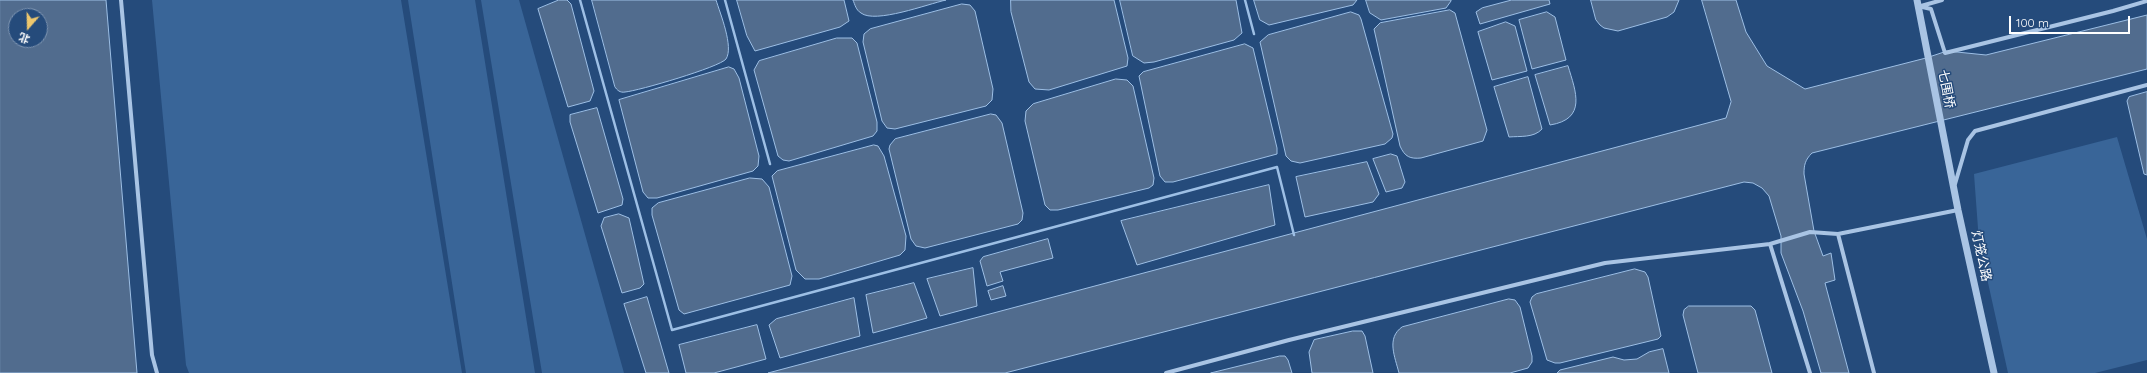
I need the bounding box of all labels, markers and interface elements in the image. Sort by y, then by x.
north arrow [8,8,48,48]
scale bar [2011,8,2132,34]
text: 100 m [2016,15,2049,30]
text: 北 [17,30,32,47]
street label: 七围桥 [1935,68,1957,110]
street label: 灯笼公路 [1968,229,1994,283]

